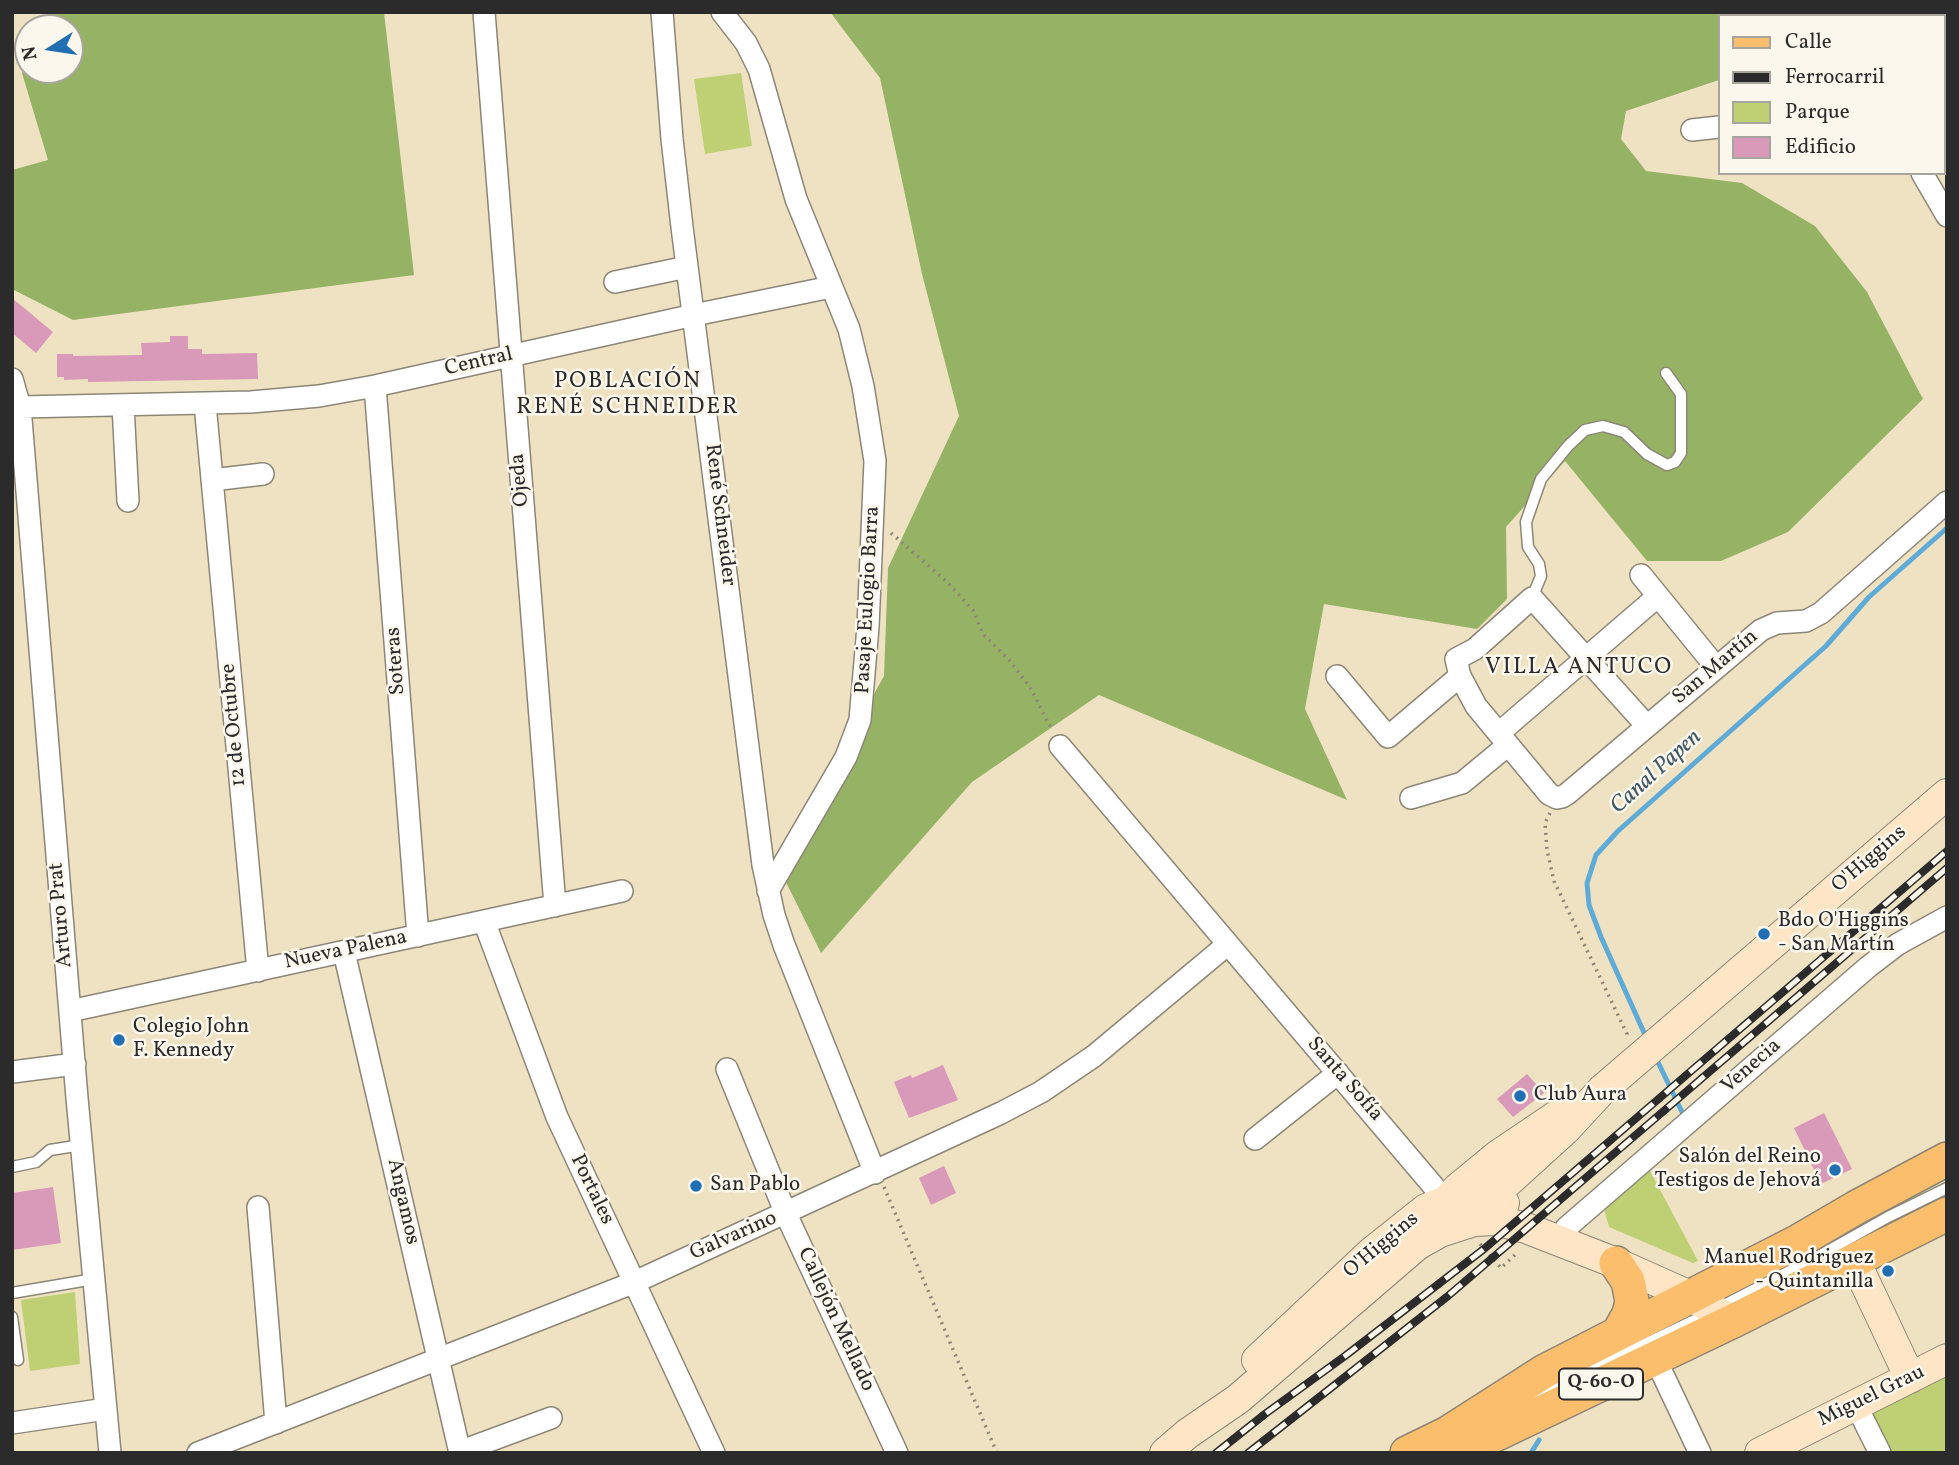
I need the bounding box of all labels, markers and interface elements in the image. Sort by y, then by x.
north arrow [14,14,84,84]
legend [1717,14,1945,175]
text: Calle [1785,28,1832,57]
text: N [16,44,45,62]
text: Ferrocarril [1785,63,1885,92]
text: Parque [1785,98,1850,127]
text: Edificio [1785,133,1856,162]
street label: Central [442,343,516,383]
district label: POBLACIÓN RENÉ SCHNEIDER [518,369,738,423]
street label: René Schneider [698,443,740,587]
street label: Ojeda [506,452,536,508]
street label: Pasaje Eulogio Barra [851,505,887,695]
street label: San Martín [1668,625,1764,711]
street label: Soteras [382,626,412,696]
district label: VILLA ANTUCO [1486,655,1672,683]
street label: 12 de Octubre [217,662,253,788]
water label: Canal Papen [1606,725,1708,821]
street label: O'Higgins [1828,821,1912,899]
street label: Arturo Prat [45,861,79,969]
place label: Bdo O'Higgins - San Martín [1778,909,1909,959]
street label: Nueva Palena [282,926,410,976]
marker: Bdo O'Higgins - San Martín [1756,926,1772,942]
place label: Colegio John F. Kennedy [133,1015,249,1065]
marker: Colegio John F. Kennedy [111,1032,127,1048]
street label: Santa Sofía [1300,1033,1388,1127]
street label: Venecia [1717,1034,1787,1100]
place label: Club Aura [1534,1083,1627,1109]
marker: Club Aura [1512,1088,1528,1104]
place label: Salón del Reino Testigos de Jehová [1655,1145,1821,1195]
street label: Portales [563,1151,619,1229]
street label: Angamos [380,1157,424,1247]
marker: Salón del Reino Testigos de Jehová [1827,1162,1843,1178]
place label: San Pablo [710,1173,800,1199]
marker: San Pablo [688,1178,704,1194]
street label: Galvarino [687,1207,781,1267]
street label: O'Higgins [1339,1207,1425,1285]
street label: Callejón Mellado [791,1244,879,1396]
place label: Manuel Rodriguez - Quintanilla [1704,1246,1874,1296]
marker: Manuel Rodriguez - Quintanilla [1880,1263,1896,1279]
street label: Miguel Grau [1815,1360,1929,1434]
road number: Q-60-O [1559,1368,1643,1400]

